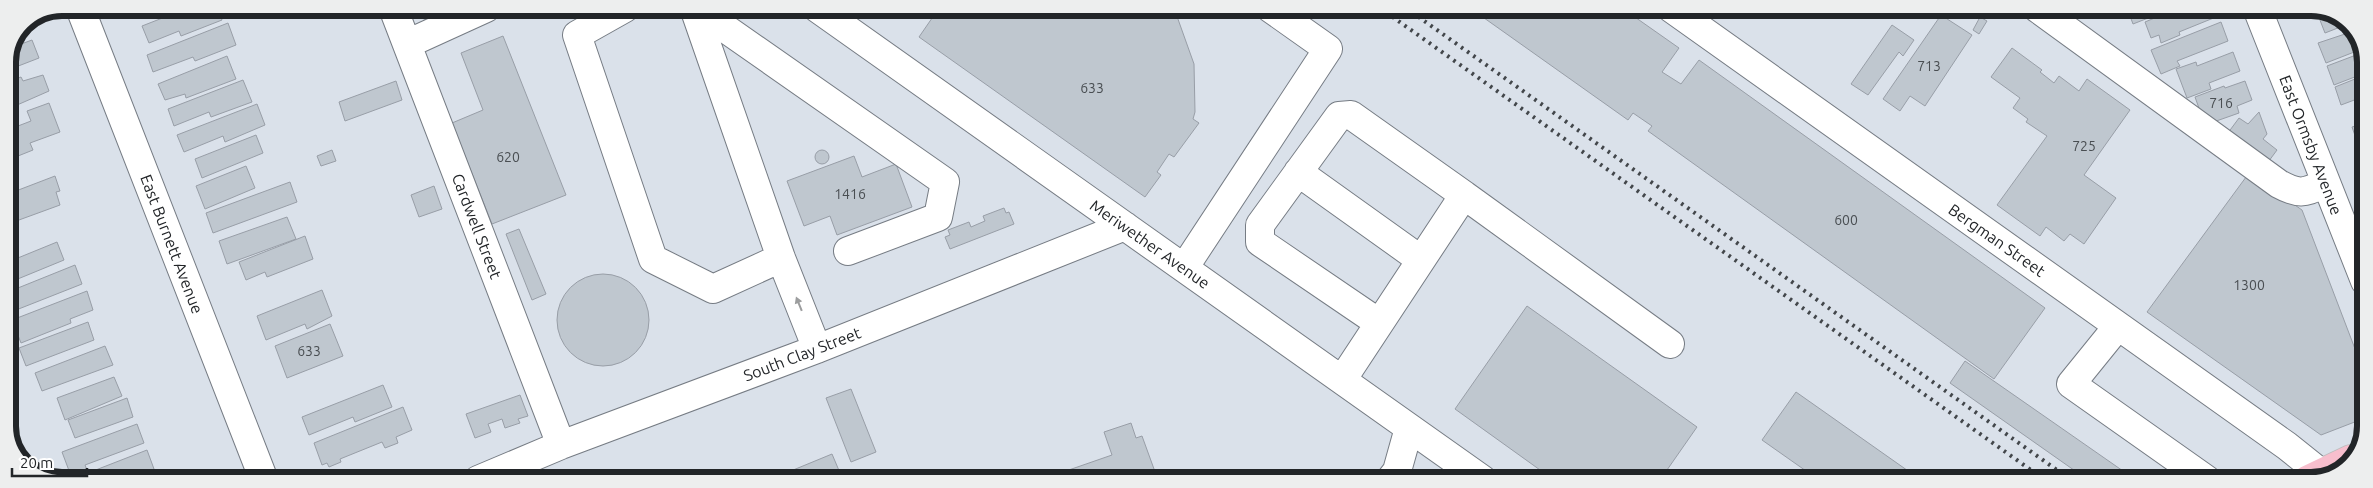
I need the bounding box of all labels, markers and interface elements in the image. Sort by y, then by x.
house number: 713 [1917,58,1941,74]
street label: East Ormsby Avenue [2276,73,2346,217]
house number: 633 [1080,80,1104,96]
house number: 716 [2209,95,2233,111]
house number: 725 [2072,138,2096,154]
house number: 620 [496,149,520,165]
street label: Cardwell Street [449,171,506,282]
street label: East Burnett Avenue [137,172,207,316]
house number: 1416 [834,186,866,202]
street label: Meriwether Avenue [1087,196,1213,292]
street label: Bergman Street [1945,200,2049,280]
house number: 600 [1834,212,1858,228]
house number: 1300 [2233,277,2265,293]
one-way arrow [795,296,803,311]
street label: South Clay Street [741,323,864,385]
house number: 633 [297,343,321,359]
scale bar [12,446,88,478]
text: 20 m [20,454,53,471]

